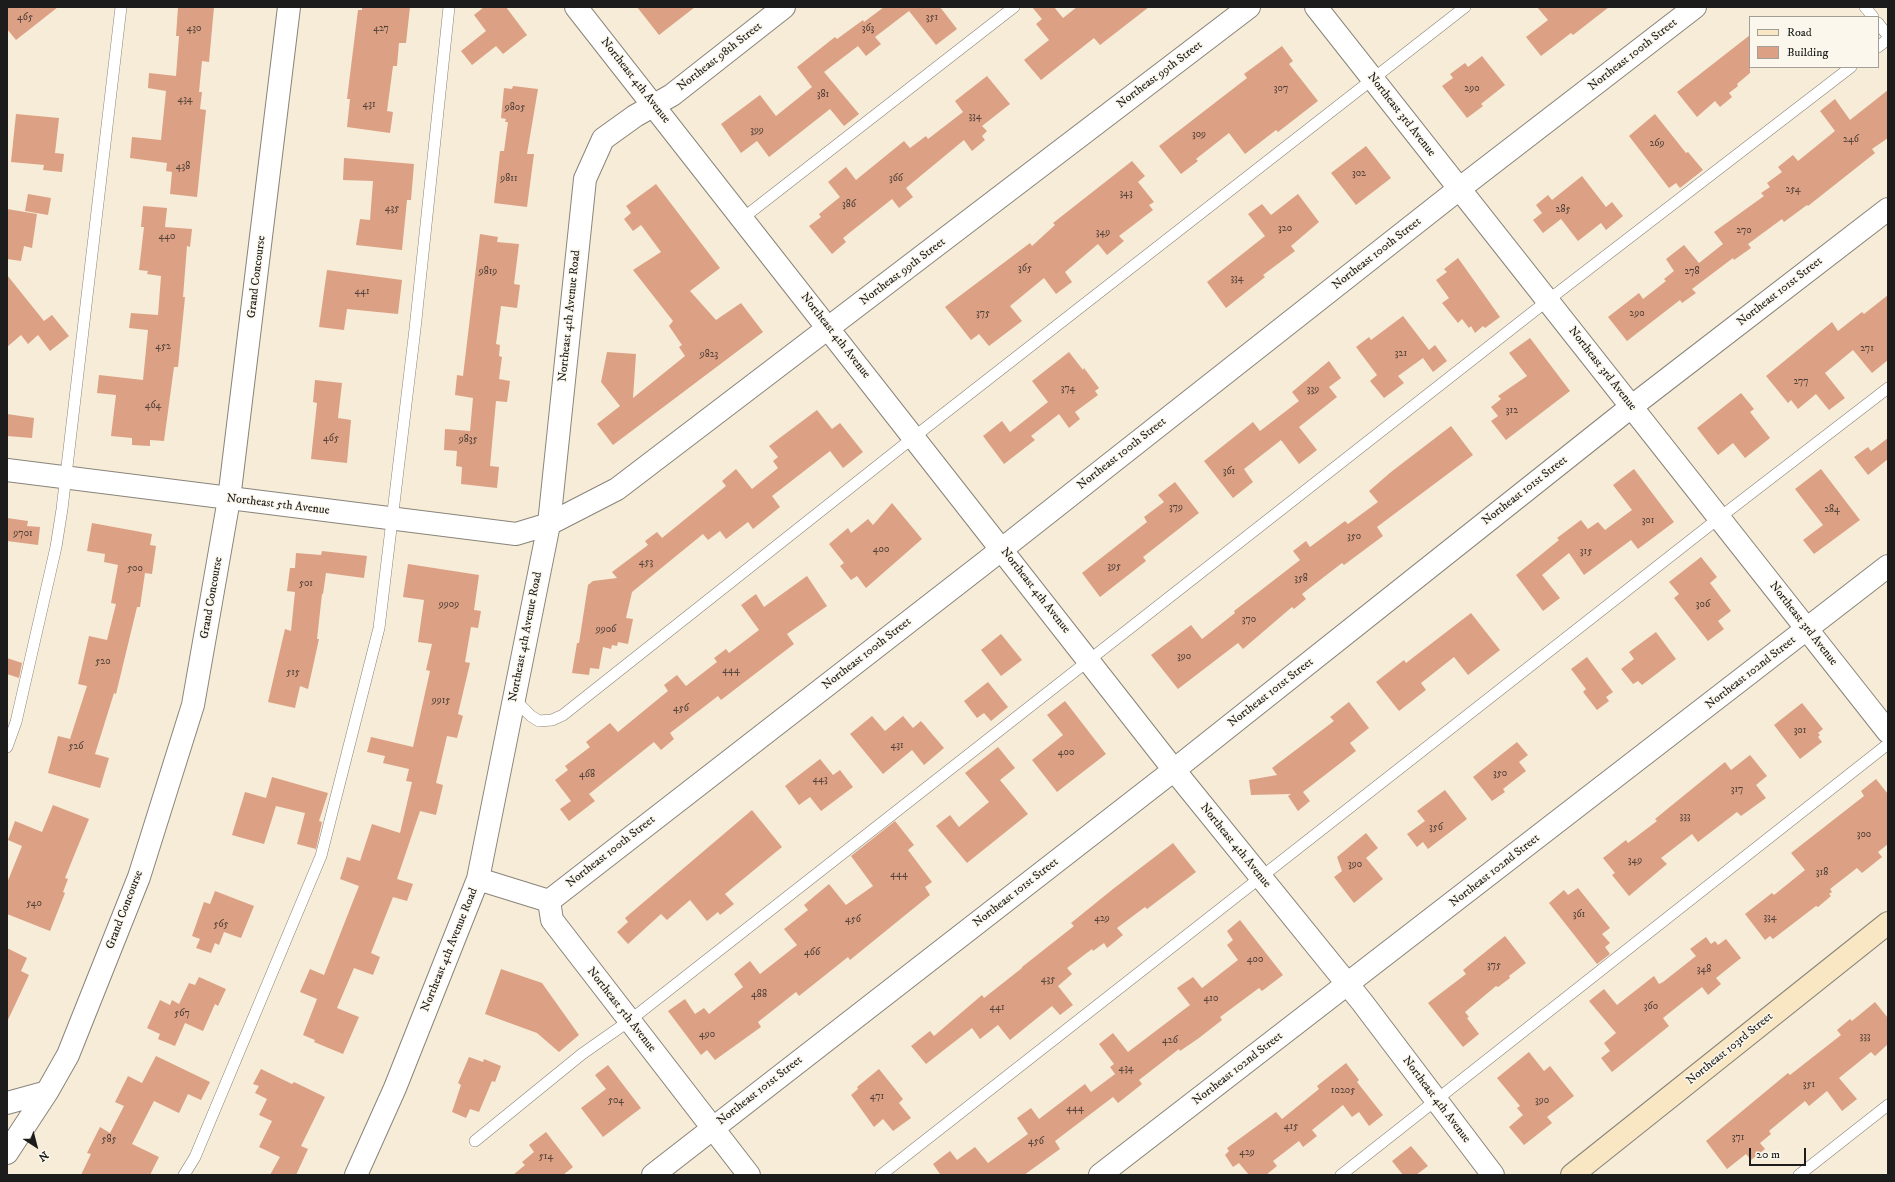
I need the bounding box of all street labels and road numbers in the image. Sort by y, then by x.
street label: Northeast 100th Street [1586,16,1680,94]
street label: Northeast 98th Street [675,19,765,95]
street label: Northeast 4th Avenue [597,35,673,127]
street label: Northeast 99th Street [1114,38,1206,112]
street label: Northeast 3rd Avenue [1364,70,1438,160]
street label: Northeast 100th Street [1330,215,1424,293]
street label: Grand Concourse [245,235,269,319]
street label: Northeast 99th Street [857,235,949,309]
street label: Northeast 4th Avenue Road [556,250,584,382]
street label: Northeast 101st Street [1734,254,1826,330]
street label: Northeast 4th Avenue [797,290,873,382]
street label: Northeast 3rd Avenue [1565,324,1639,414]
street label: Northeast 100th Street [1075,415,1169,493]
street label: Northeast 101st Street [1479,453,1571,529]
street label: Northeast 5th Avenue [226,492,330,518]
street label: Northeast 4th Avenue [997,545,1073,637]
street label: Grand Concourse [198,556,226,640]
street label: Northeast 4th Avenue Road [506,571,546,703]
street label: Northeast 3rd Avenue [1766,579,1840,669]
street label: Northeast 100th Street [820,615,914,693]
street label: Northeast 102nd Street [1703,633,1799,713]
street label: Northeast 101st Street [1225,655,1317,731]
street label: Northeast 4th Avenue [1196,801,1274,891]
street label: Northeast 100th Street [564,813,658,891]
street label: Northeast 102nd Street [1447,831,1543,911]
street label: Northeast 101st Street [970,855,1062,931]
street label: Grand Concourse [103,869,147,951]
street label: Northeast 4th Avenue Road [419,886,481,1014]
street label: Northeast 5th Avenue [583,965,659,1055]
street label: Northeast 103rd Street [1684,1010,1776,1088]
street label: Northeast 102nd Street [1190,1029,1286,1109]
street label: Northeast 101st Street [714,1053,806,1129]
street label: Northeast 4th Avenue [1399,1054,1473,1146]

